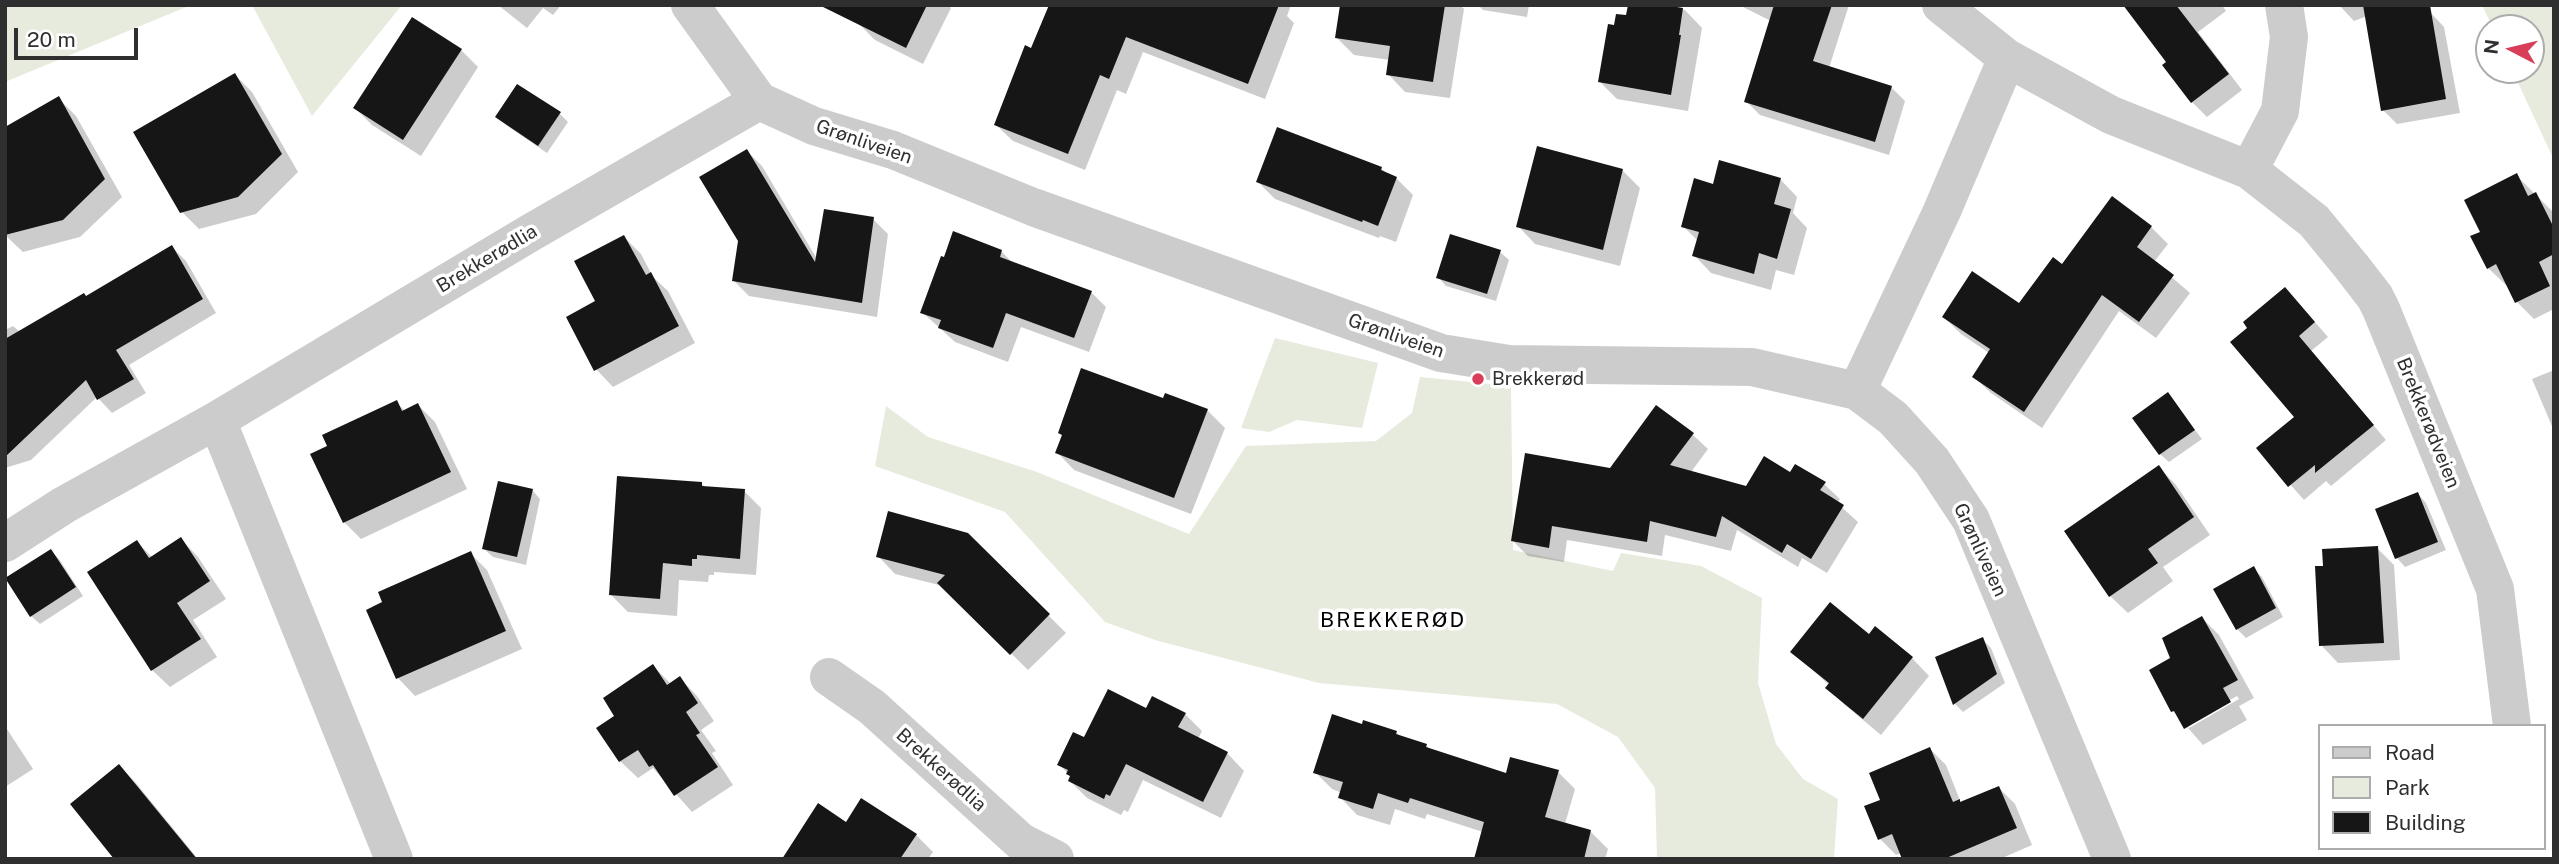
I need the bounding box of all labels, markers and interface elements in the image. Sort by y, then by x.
scale bar [18,14,142,58]
north arrow [2475,14,2545,84]
text: 20 m [27,27,76,52]
text: N [2479,38,2503,55]
street label: Grønliveien [813,115,915,169]
street label: Brekkerødlia [433,220,541,298]
street label: Grønliveien [1345,309,1447,363]
street label: Brekkerødveien [2391,354,2465,492]
place label: Brekkerød [1492,368,1584,390]
marker: Brekkerød [1470,371,1486,387]
street label: Grønliveien [1948,500,2012,600]
district label: BREKKERØD [1321,608,1465,634]
street label: Brekkerødlia [891,724,991,816]
legend [2318,724,2545,850]
text: Road [2385,740,2435,765]
text: Park [2385,775,2430,800]
text: Building [2385,810,2466,835]

